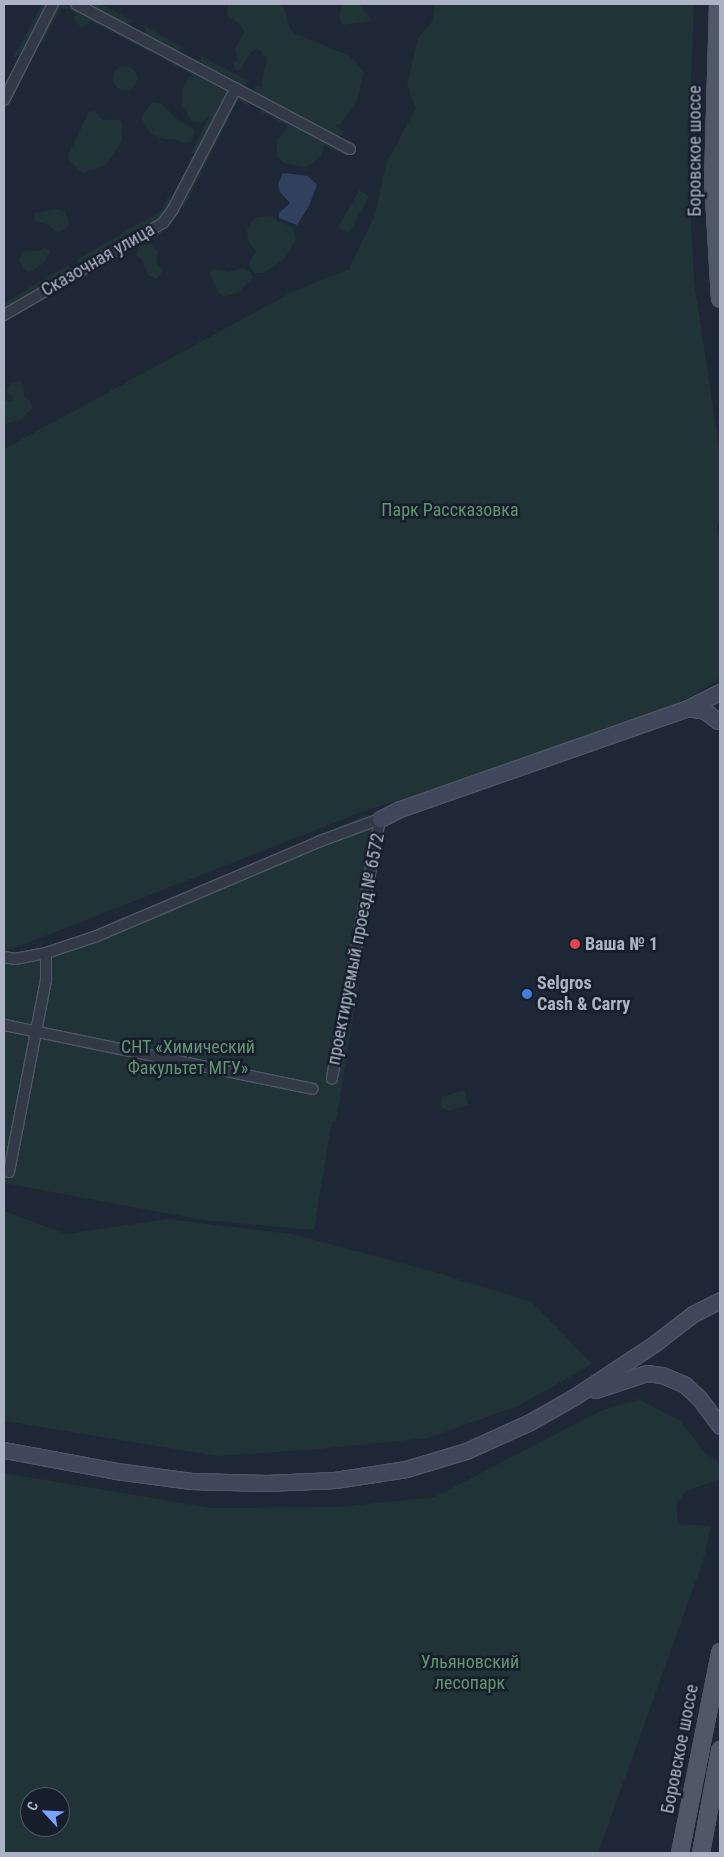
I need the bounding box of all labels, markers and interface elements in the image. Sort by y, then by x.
street label: Боровское шоссе [684,85,706,217]
street label: Сказочная улица [37,219,159,301]
park label: Парк Рассказовка [381,499,519,521]
street label: проектируемый проезд № 6572 [323,831,389,1067]
place label: Ваша № 1 [585,933,658,955]
marker: Ваша № 1 [569,938,581,950]
place label: Selgros Cash & Carry [537,973,630,1016]
marker: Selgros Cash & Carry [521,988,533,1000]
park label: СНТ «Химический Факультет МГУ» [121,1037,255,1080]
park label: Ульяновский лесопарк [421,1652,519,1695]
street label: Боровское шоссе [657,1683,703,1815]
north arrow [20,1787,70,1837]
text: С [23,1799,41,1813]

